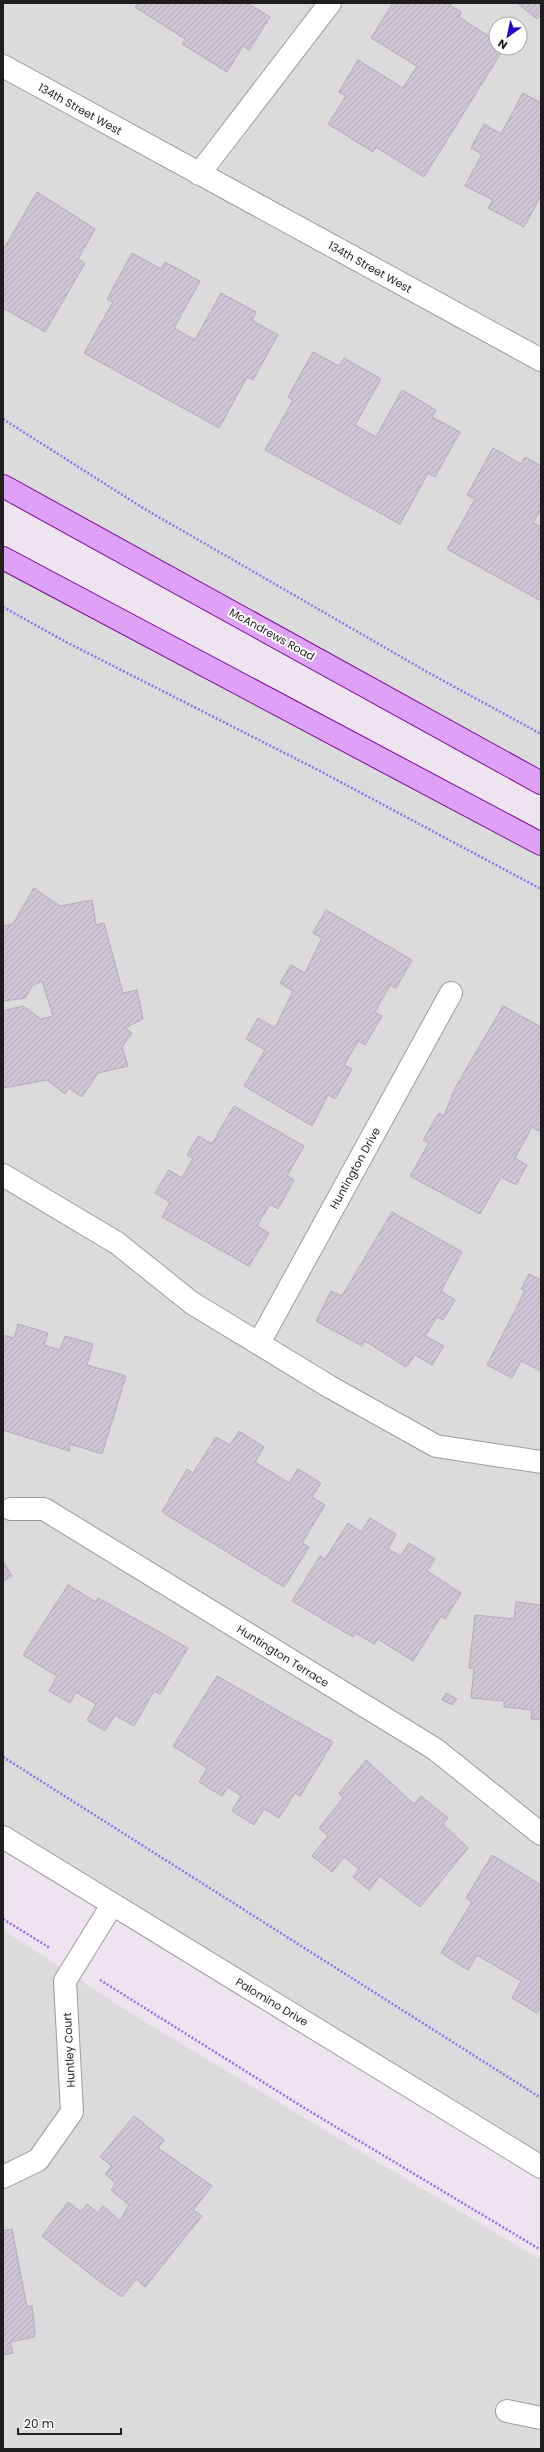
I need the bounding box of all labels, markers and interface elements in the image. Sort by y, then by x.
north arrow [488,16,528,56]
text: N [495,35,510,53]
street label: 134th Street West [35,79,125,139]
street label: 134th Street West [325,237,415,297]
street label: McAndrews Road [226,604,318,664]
street label: Huntington Drive [326,1124,384,1212]
street label: Huntington Terrace [234,1621,332,1691]
street label: Palomino Drive [233,1974,311,2030]
street label: Huntley Court [59,2012,79,2088]
scale bar [18,2410,121,2436]
text: 20 m [24,2415,54,2432]

